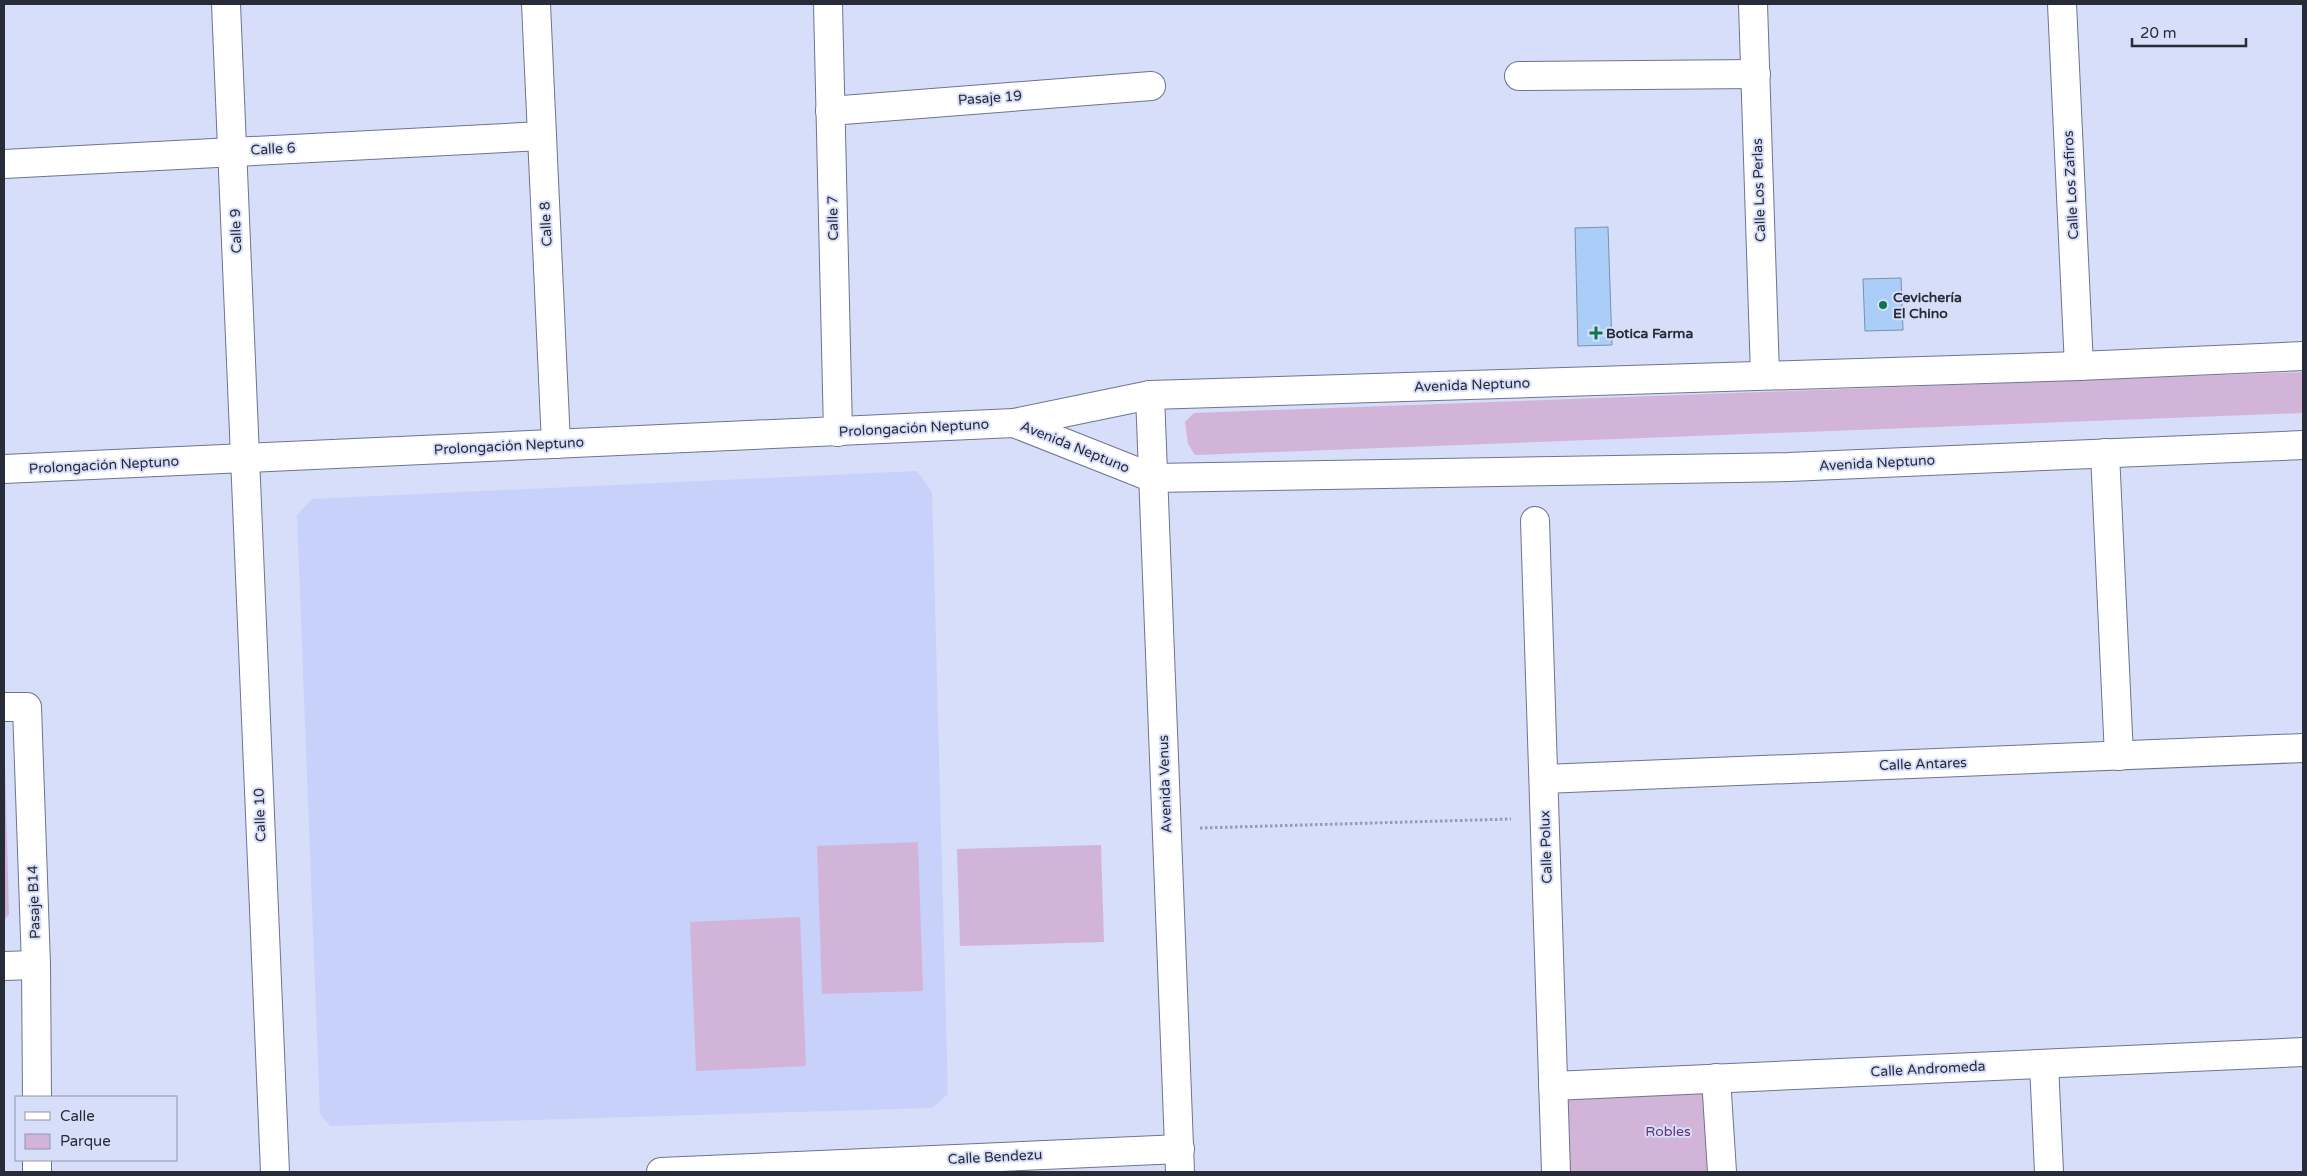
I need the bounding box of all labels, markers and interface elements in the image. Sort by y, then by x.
scale bar [2132,15,2246,47]
text: 20 m [2140,24,2177,42]
street label: Pasaje 19 [957,87,1023,109]
street label: Calle Los Zafiros [2060,130,2082,240]
street label: Calle Los Perlas [1749,138,1769,242]
street label: Calle 6 [250,139,296,159]
street label: Calle 7 [824,195,842,241]
street label: Calle 8 [536,201,556,247]
street label: Calle 9 [227,208,245,254]
place label: Cevichería El Chino [1893,289,1962,322]
marker: Cevichería El Chino [1877,299,1889,311]
place label: Botica Farma [1606,325,1693,342]
marker: Botica Farma [1590,327,1602,339]
street label: Avenida Neptuno [1414,374,1530,396]
street label: Prolongación Neptuno [838,416,990,440]
street label: Avenida Neptuno [1018,417,1132,477]
street label: Prolongación Neptuno [433,434,585,458]
street label: Avenida Neptuno [1819,451,1935,475]
street label: Prolongación Neptuno [28,453,180,477]
street label: Avenida Venus [1155,734,1175,833]
street label: Calle Antares [1879,754,1967,774]
street label: Calle 10 [251,788,269,842]
street label: Calle Polux [1536,810,1556,884]
street label: Pasaje B14 [24,865,44,939]
street label: Calle Andromeda [1870,1058,1986,1080]
legend [15,1096,178,1161]
text: Calle [60,1107,95,1125]
park label: Robles [1645,1123,1691,1140]
text: Parque [60,1132,111,1150]
street label: Calle Bendezu [947,1146,1043,1168]

